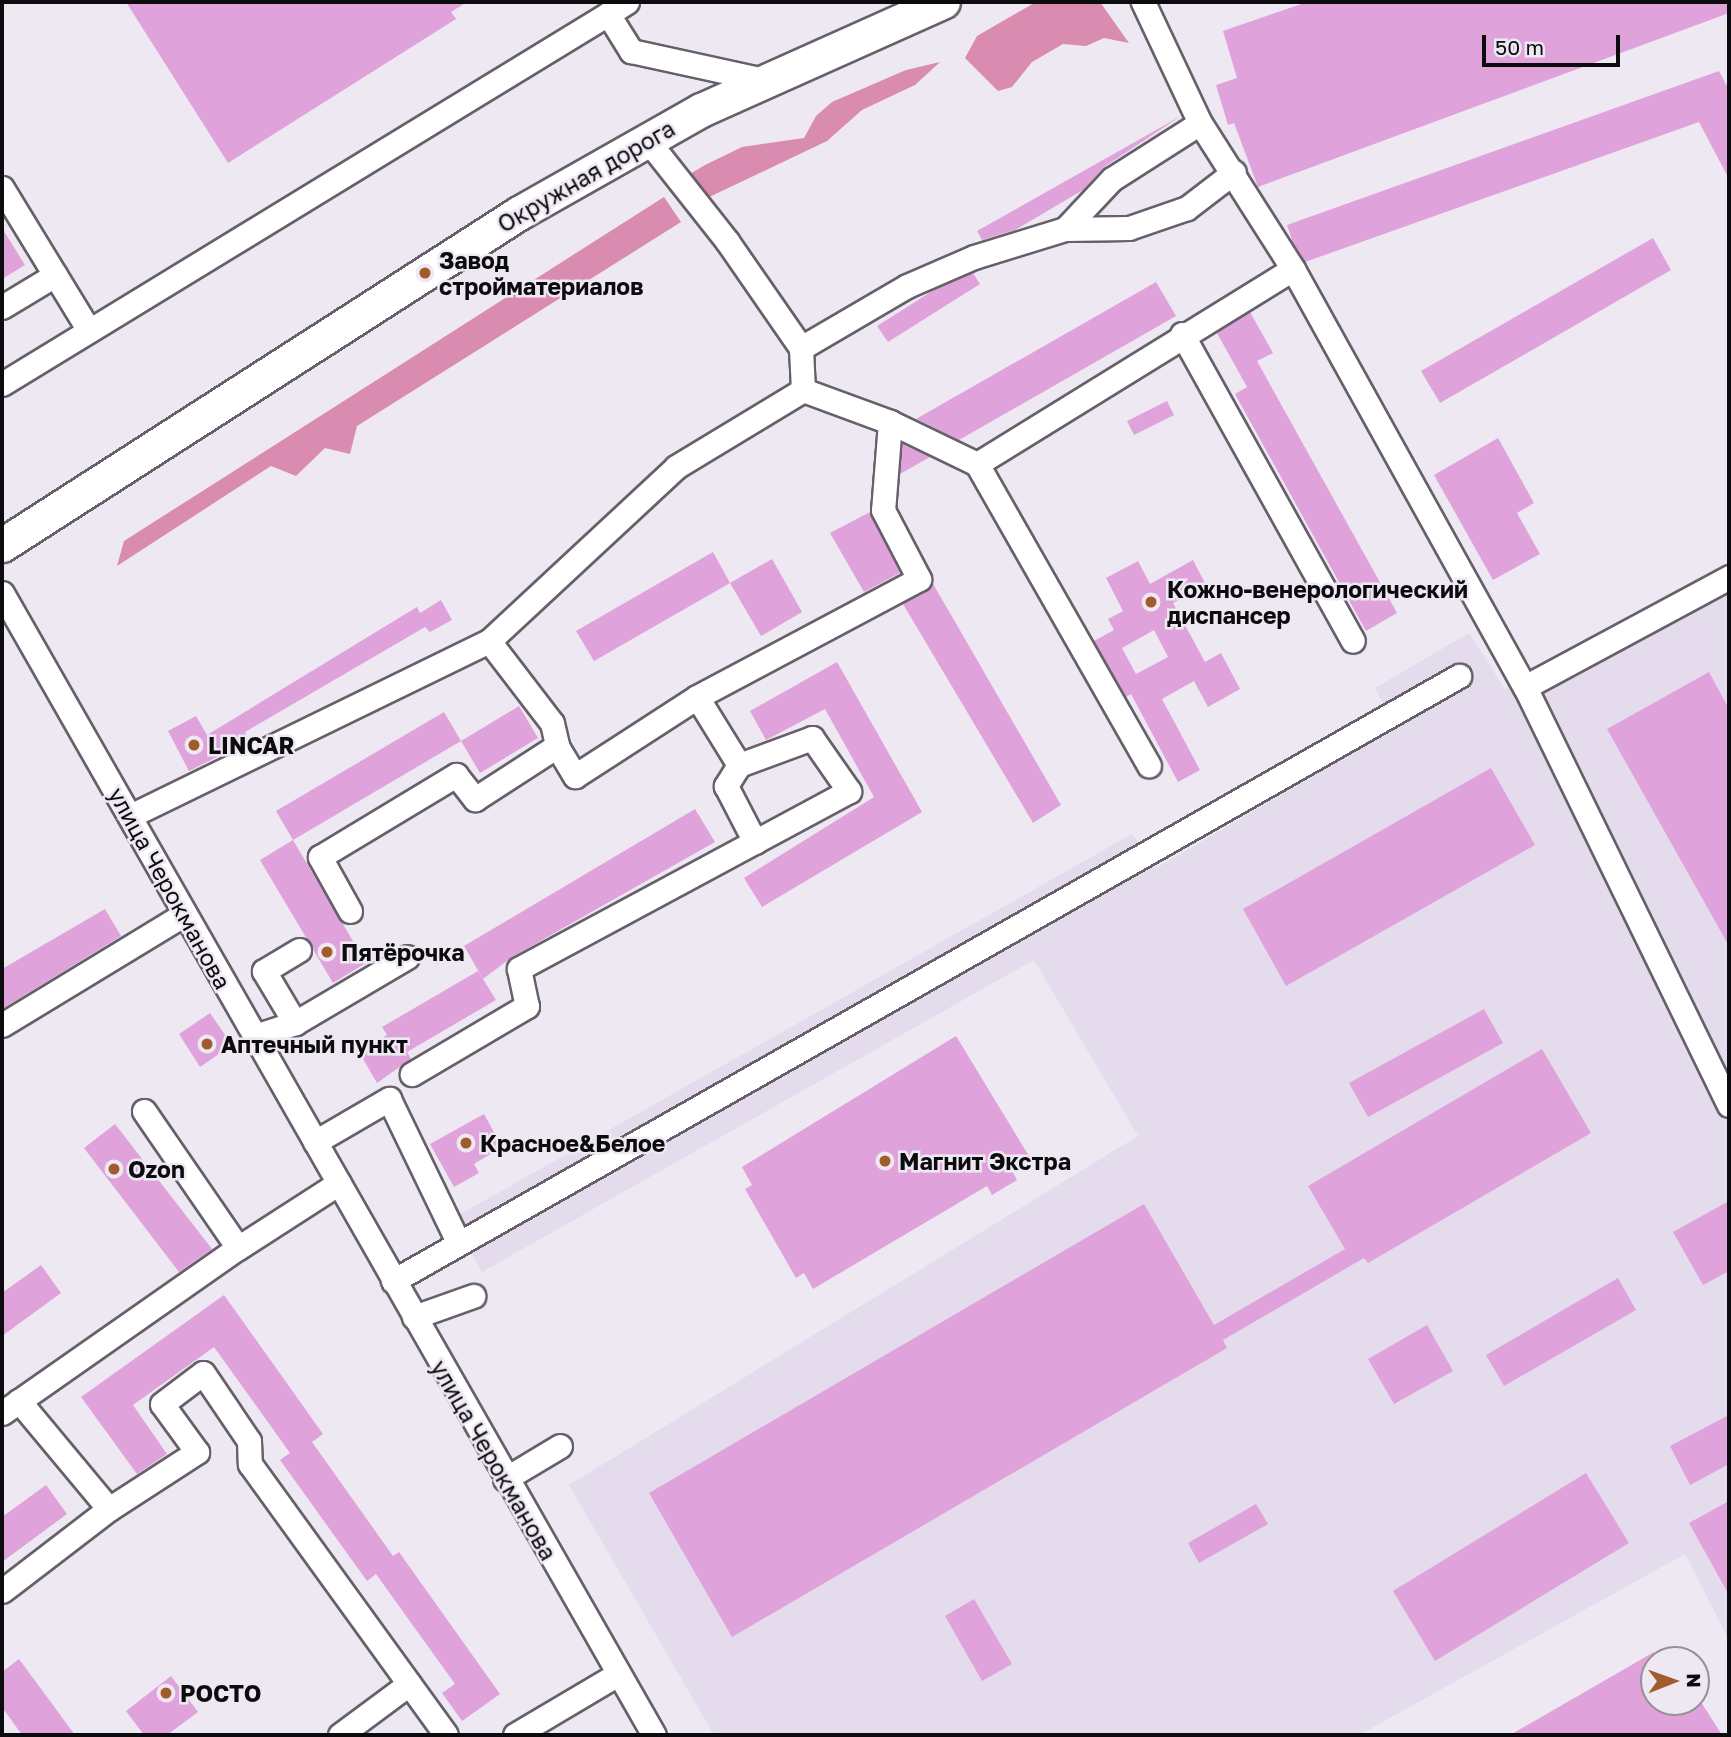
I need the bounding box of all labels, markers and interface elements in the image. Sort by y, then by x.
scale bar [1486,21,1624,65]
text: 50 m [1495,34,1544,60]
street label: Окружная дорога [492,114,680,238]
place label: Завод стройматериалов [439,246,643,300]
marker: Завод стройматериалов [417,265,433,281]
place label: Кожно-венерологический диспансер [1167,575,1468,629]
marker: Кожно-венерологический диспансер [1141,592,1161,612]
place label: LINCAR [208,731,295,759]
marker: LINCAR [186,737,202,753]
street label: улица Черокманова [103,782,237,994]
place label: Пятёрочка [341,938,465,966]
marker: Пятёрочка [319,944,335,960]
place label: Аптечный пункт [221,1030,408,1058]
marker: Аптечный пункт [199,1036,215,1052]
place label: Красное&Белое [480,1129,665,1157]
marker: Красное&Белое [458,1135,474,1151]
place label: Магнит Экстра [899,1147,1071,1175]
marker: Магнит Экстра [877,1153,893,1169]
place label: Ozon [128,1155,185,1183]
marker: Ozon [106,1161,122,1177]
street label: улица Черокманова [425,1355,563,1565]
north arrow [1640,1646,1710,1716]
text: N [1683,1673,1706,1688]
place label: РОСТО [180,1679,262,1707]
marker: РОСТО [158,1685,174,1701]

